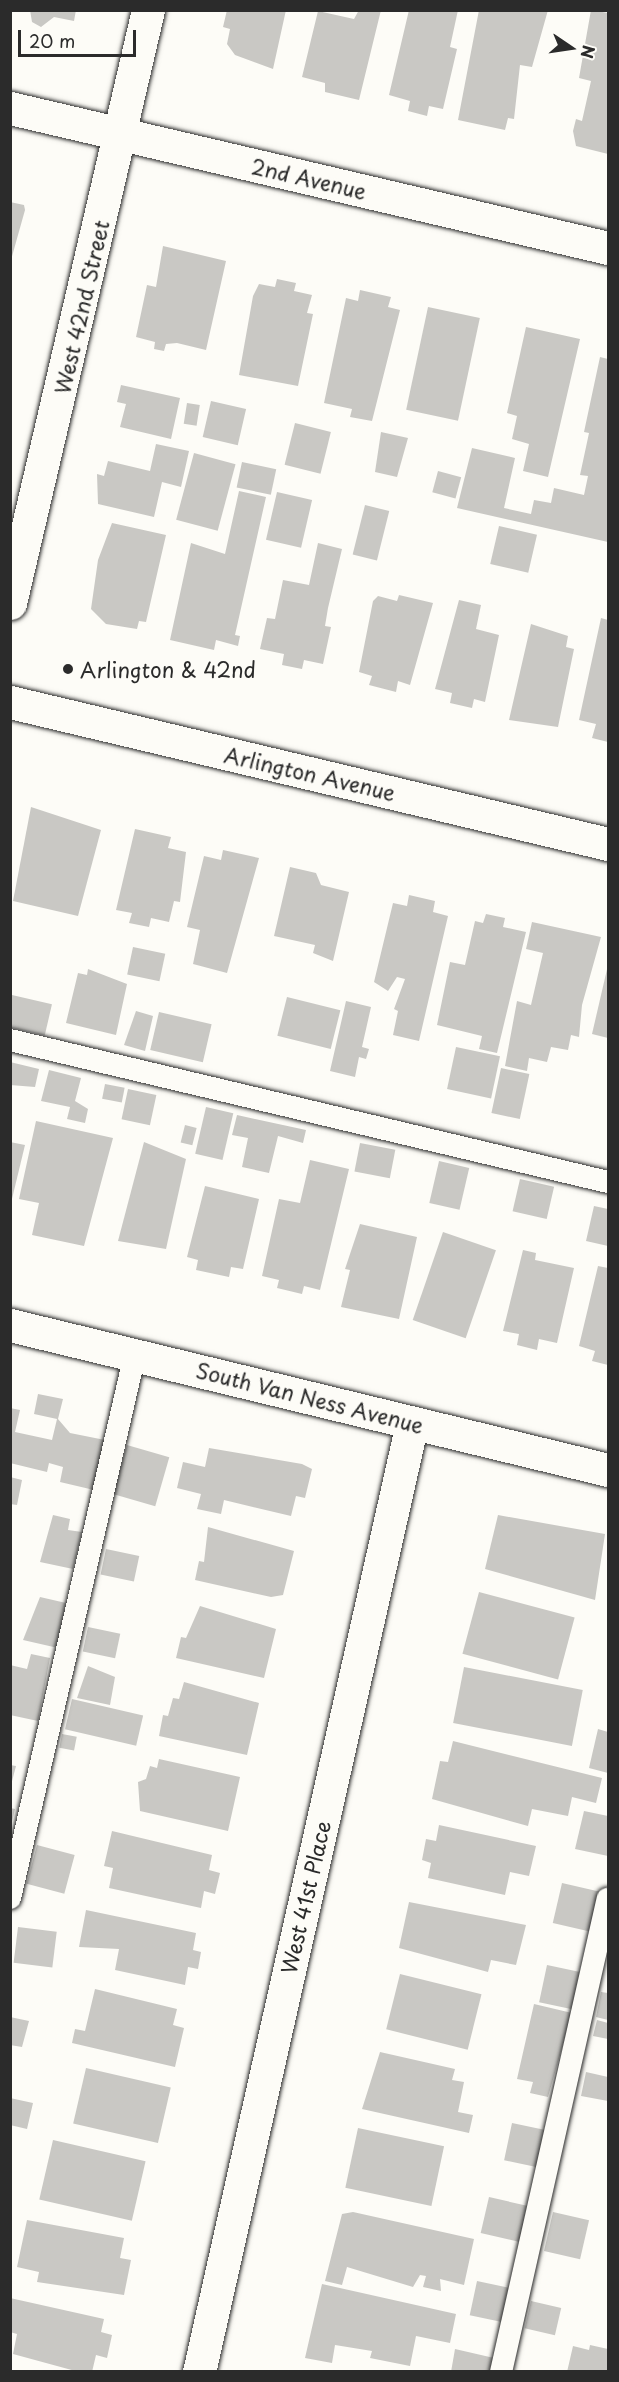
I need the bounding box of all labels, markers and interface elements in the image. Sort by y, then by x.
scale bar [21,18,140,56]
north arrow [541,18,601,78]
text: 20 m [29,27,75,54]
text: N [575,43,602,61]
street label: 2nd Avenue [248,152,370,204]
street label: West 42nd Street [49,217,113,397]
place label: Arlington & 42nd [80,656,257,682]
marker: Arlington & 42nd [61,662,75,676]
street label: Arlington Avenue [223,741,397,805]
street label: South Van Ness Avenue [193,1356,427,1438]
street label: West 41st Place [275,1817,335,1977]

